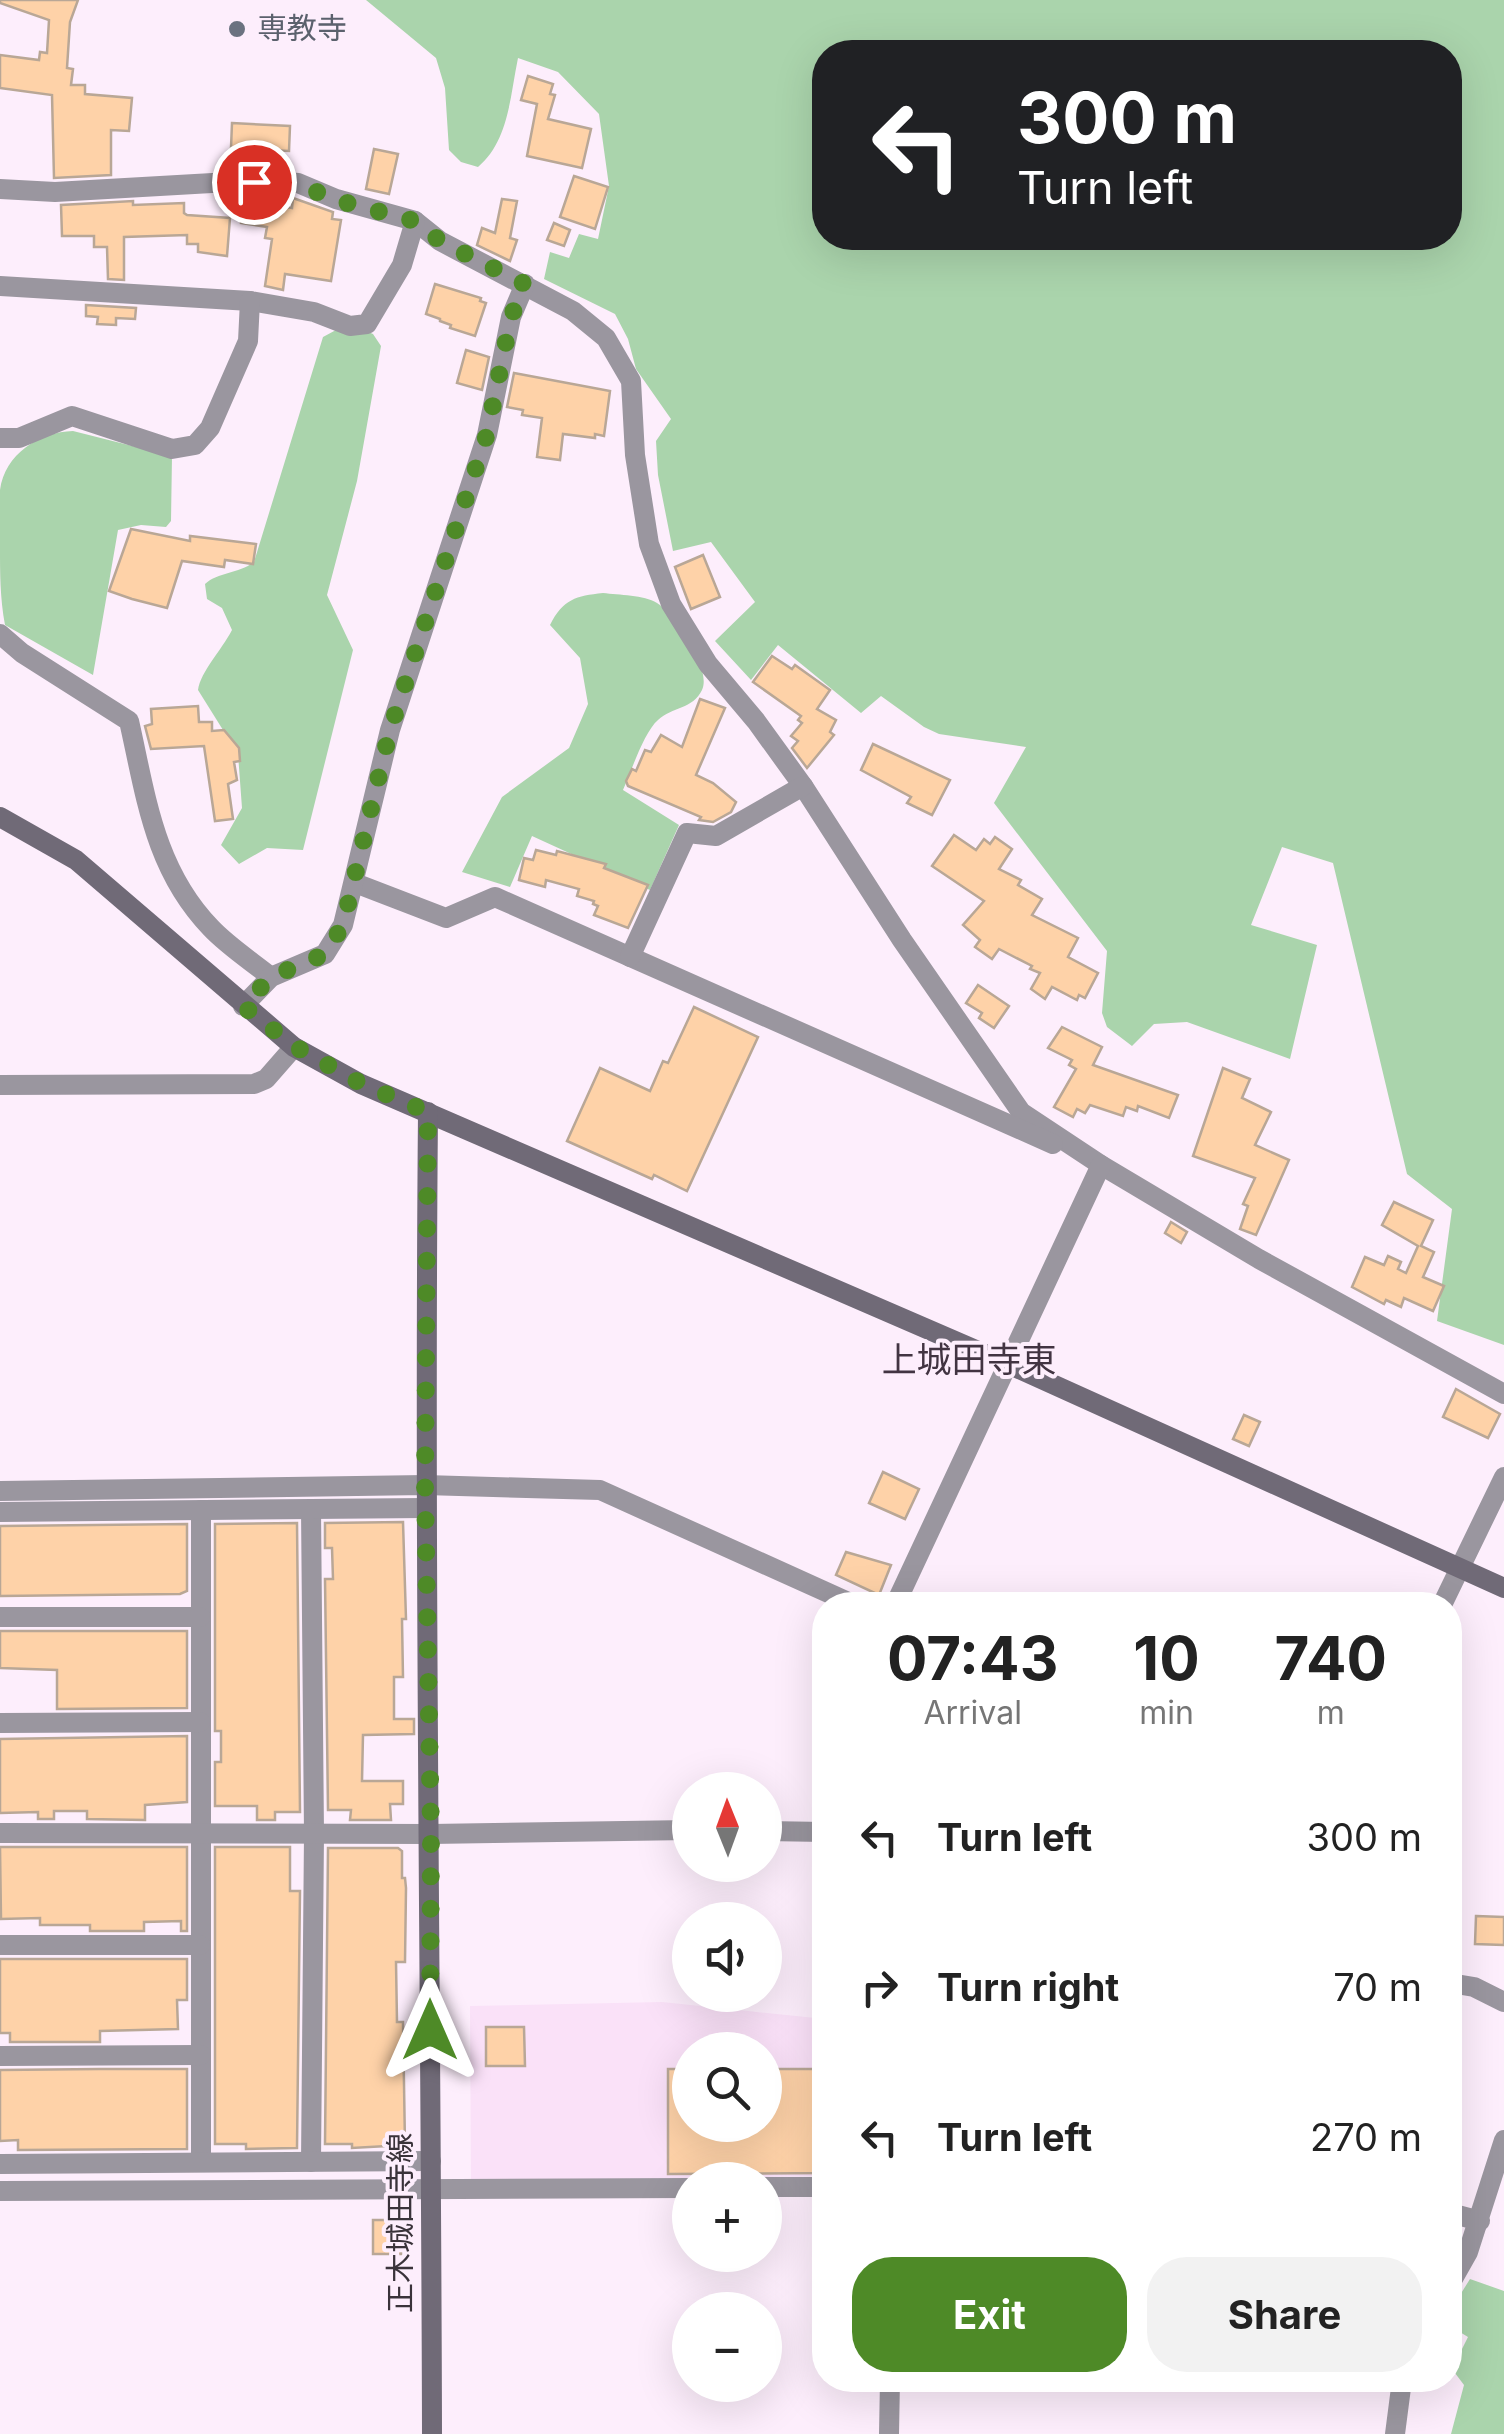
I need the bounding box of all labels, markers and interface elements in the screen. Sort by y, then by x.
place label: 専教寺 [257,10,347,46]
marker: 専教寺 [226,18,248,40]
text: 300 m [1017,75,1237,160]
icon: left [852,80,982,210]
pin [212,140,297,225]
icon: arrive [227,155,282,210]
text: Turn left [1017,160,1193,215]
district label: 上城田寺東 [881,1338,1057,1380]
text: 07:43 [887,1622,1058,1694]
text: 10 [1133,1622,1200,1694]
text: 740 [1275,1622,1387,1694]
text: Arrival [923,1693,1022,1732]
text: min [1139,1693,1194,1732]
text: m [1317,1693,1345,1732]
north arrow [672,1772,782,1882]
map controls [672,1772,782,2402]
icon: left [852,1810,907,1865]
text: Turn left [937,1814,1092,1860]
text: 300 m [1307,1814,1422,1860]
button: sound [672,1902,782,2012]
icon: right [852,1960,907,2015]
text: Turn right [937,1964,1119,2010]
text: 70 m [1333,1964,1422,2010]
position arrow [378,1978,482,2082]
button: search [672,2032,782,2142]
icon: left [852,2110,907,2165]
text: Turn left [937,2114,1092,2160]
text: 270 m [1310,2114,1422,2160]
street label: 正木城田寺線 [382,2133,418,2313]
button: + [672,2162,782,2272]
button: Exit [852,2257,1127,2372]
button: Share [1147,2257,1422,2372]
button: − [672,2292,782,2402]

